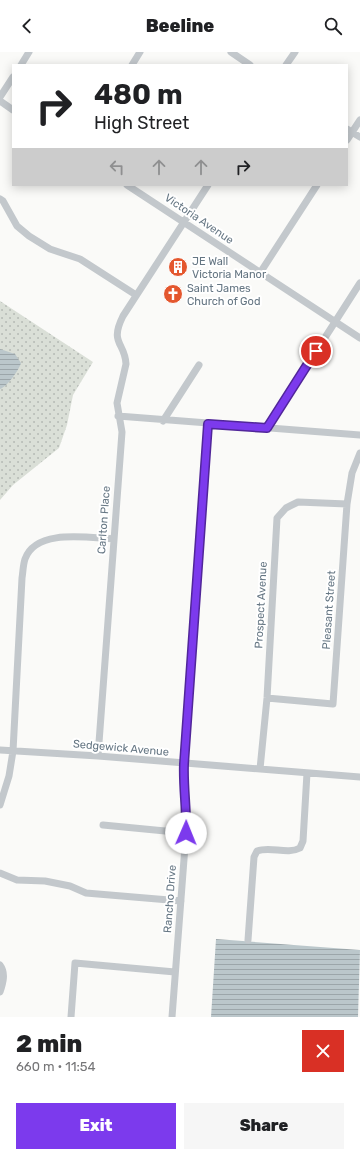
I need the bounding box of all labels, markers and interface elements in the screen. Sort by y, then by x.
icon: back [16,15,38,37]
text: Beeline [146,15,214,37]
icon: search [322,15,344,37]
text: 480 m [94,78,183,111]
icon: right [28,80,80,132]
text: High Street [94,112,189,134]
icon: left [106,156,128,178]
icon: ahead [148,156,170,178]
icon: ahead [190,156,212,178]
icon: right [232,156,254,178]
street label: Victoria Avenue [162,191,236,247]
place label: JE Wall Victoria Manor [192,255,267,281]
building icon: JE Wall Victoria Manor [167,256,189,278]
place label: Saint James Church of God [187,282,260,308]
church icon: Saint James Church of God [162,283,184,305]
pin [299,334,333,368]
icon: arrive [305,340,327,362]
street label: Carlton Place [95,485,113,555]
street label: Prospect Avenue [252,561,270,649]
street label: Pleasant Street [320,569,338,650]
street label: Sedgewick Avenue [73,737,169,759]
position arrow [165,812,207,854]
street label: Rancho Drive [161,865,179,933]
text: 2 min [16,1030,82,1058]
button: close [302,1030,344,1072]
text: 660 m · 11:54 [16,1059,96,1074]
button: Exit [16,1103,176,1149]
button: Share [184,1103,344,1149]

